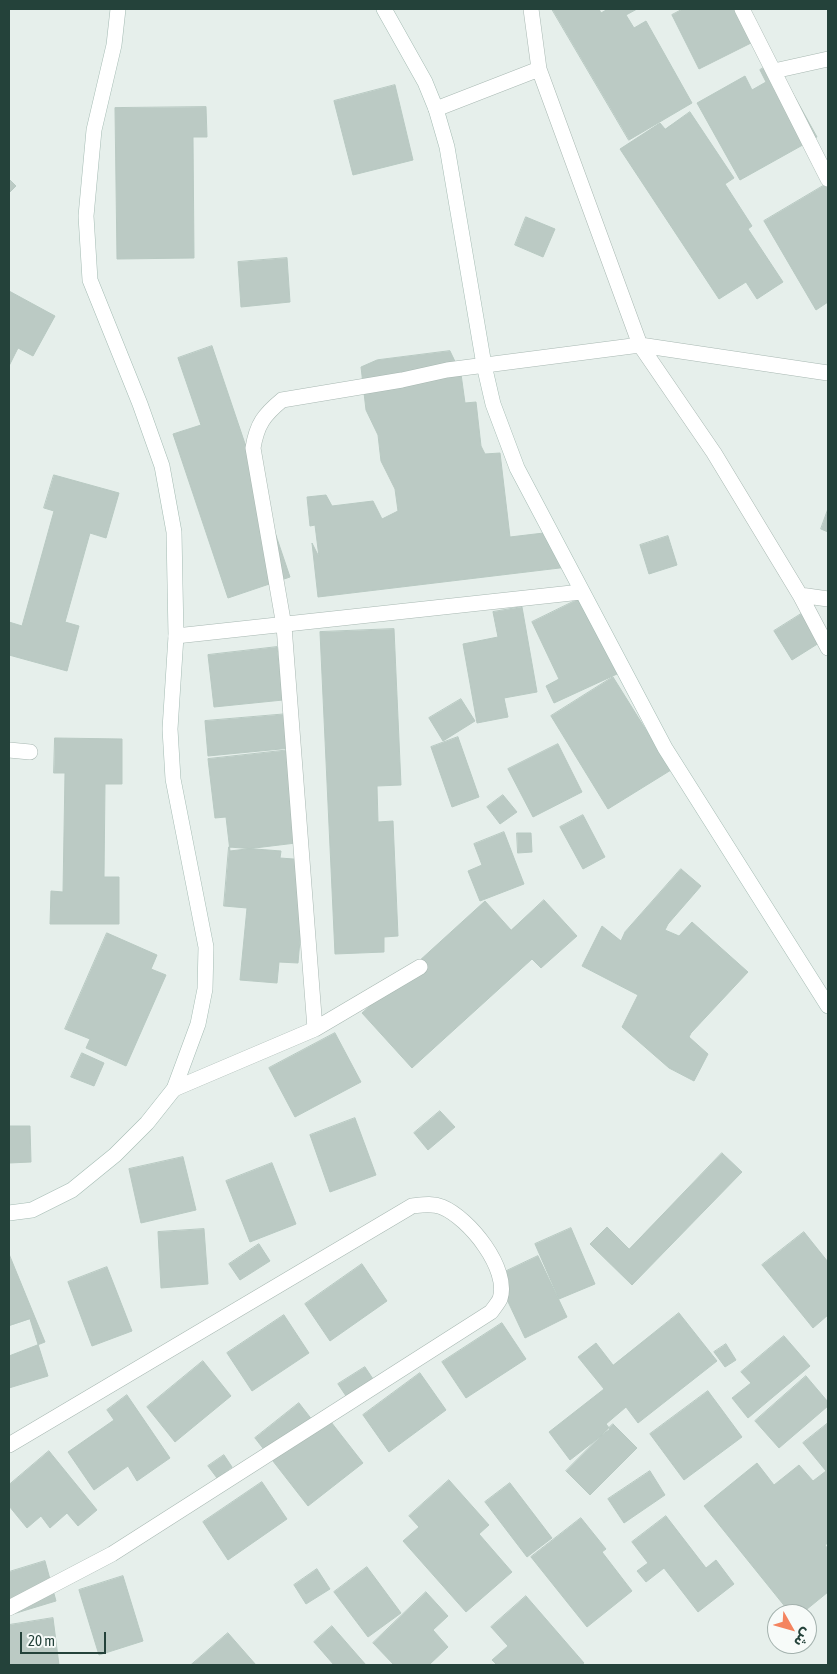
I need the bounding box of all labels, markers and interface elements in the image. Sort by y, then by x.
north arrow [767,1604,817,1654]
scale bar [22,1622,109,1654]
text: ش [791,1625,815,1650]
text: 20 m [28,1632,55,1649]

